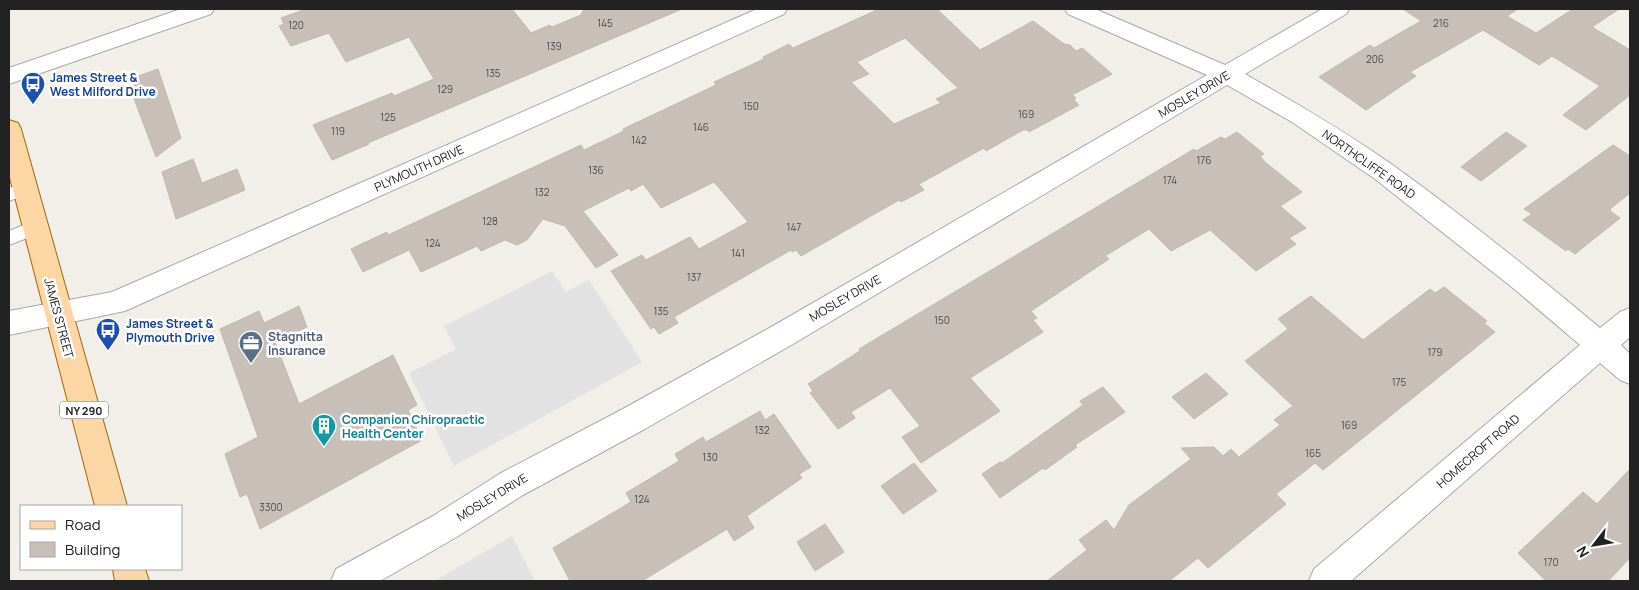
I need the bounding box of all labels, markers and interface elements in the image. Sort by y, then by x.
house number: 145 [597,16,613,30]
house number: 216 [1433,16,1449,30]
house number: 120 [288,18,304,32]
house number: 139 [546,39,562,53]
house number: 206 [1366,52,1384,66]
house number: 135 [485,66,501,80]
street label: MOSLEY DRIVE [1155,67,1233,121]
place label: James Street & West Milford Drive [50,69,156,100]
bus stop icon: James Street & West Milford Drive [20,71,46,105]
house number: 129 [437,82,453,96]
house number: 150 [743,99,759,113]
house number: 169 [1018,107,1034,121]
house number: 125 [380,110,396,124]
house number: 146 [693,120,709,134]
house number: 119 [331,124,345,138]
street label: NORTHCLIFFE ROAD [1319,125,1419,203]
house number: 142 [631,133,647,147]
street label: PLYMOUTH DRIVE [372,141,467,195]
house number: 176 [1196,153,1212,167]
house number: 136 [588,163,604,177]
house number: 174 [1163,173,1177,187]
house number: 132 [534,185,550,199]
house number: 128 [482,214,498,228]
house number: 147 [787,220,801,234]
house number: 124 [425,236,441,250]
house number: 141 [731,246,745,260]
house number: 137 [687,270,701,284]
street label: MOSLEY DRIVE [806,271,884,325]
street label: JAMES STREET [40,276,78,361]
house number: 135 [653,304,669,318]
house number: 150 [934,313,950,327]
place label: James Street & Plymouth Drive [126,315,215,346]
bus stop icon: James Street & Plymouth Drive [95,317,121,351]
place label: Stagnitta Insurance [268,328,326,359]
office icon: Stagnitta Insurance [238,330,264,364]
house number: 179 [1427,345,1443,359]
house number: 175 [1392,375,1407,389]
road number: NY 290 [60,402,108,418]
street label: HOMECROFT ROAD [1433,410,1523,492]
place label: Companion Chiropractic Health Center [342,411,485,442]
building icon: Companion Chiropractic Health Center [311,413,337,447]
house number: 169 [1341,418,1357,432]
house number: 132 [754,423,770,437]
house number: 165 [1305,446,1321,460]
house number: 130 [702,450,718,464]
street label: MOSLEY DRIVE [453,469,531,525]
house number: 124 [634,492,650,506]
house number: 3300 [259,500,283,514]
legend [20,505,182,570]
text: Road [65,514,101,535]
north arrow [1569,520,1619,570]
text: Building [65,539,120,560]
text: N [1572,543,1593,561]
house number: 170 [1543,555,1559,569]

